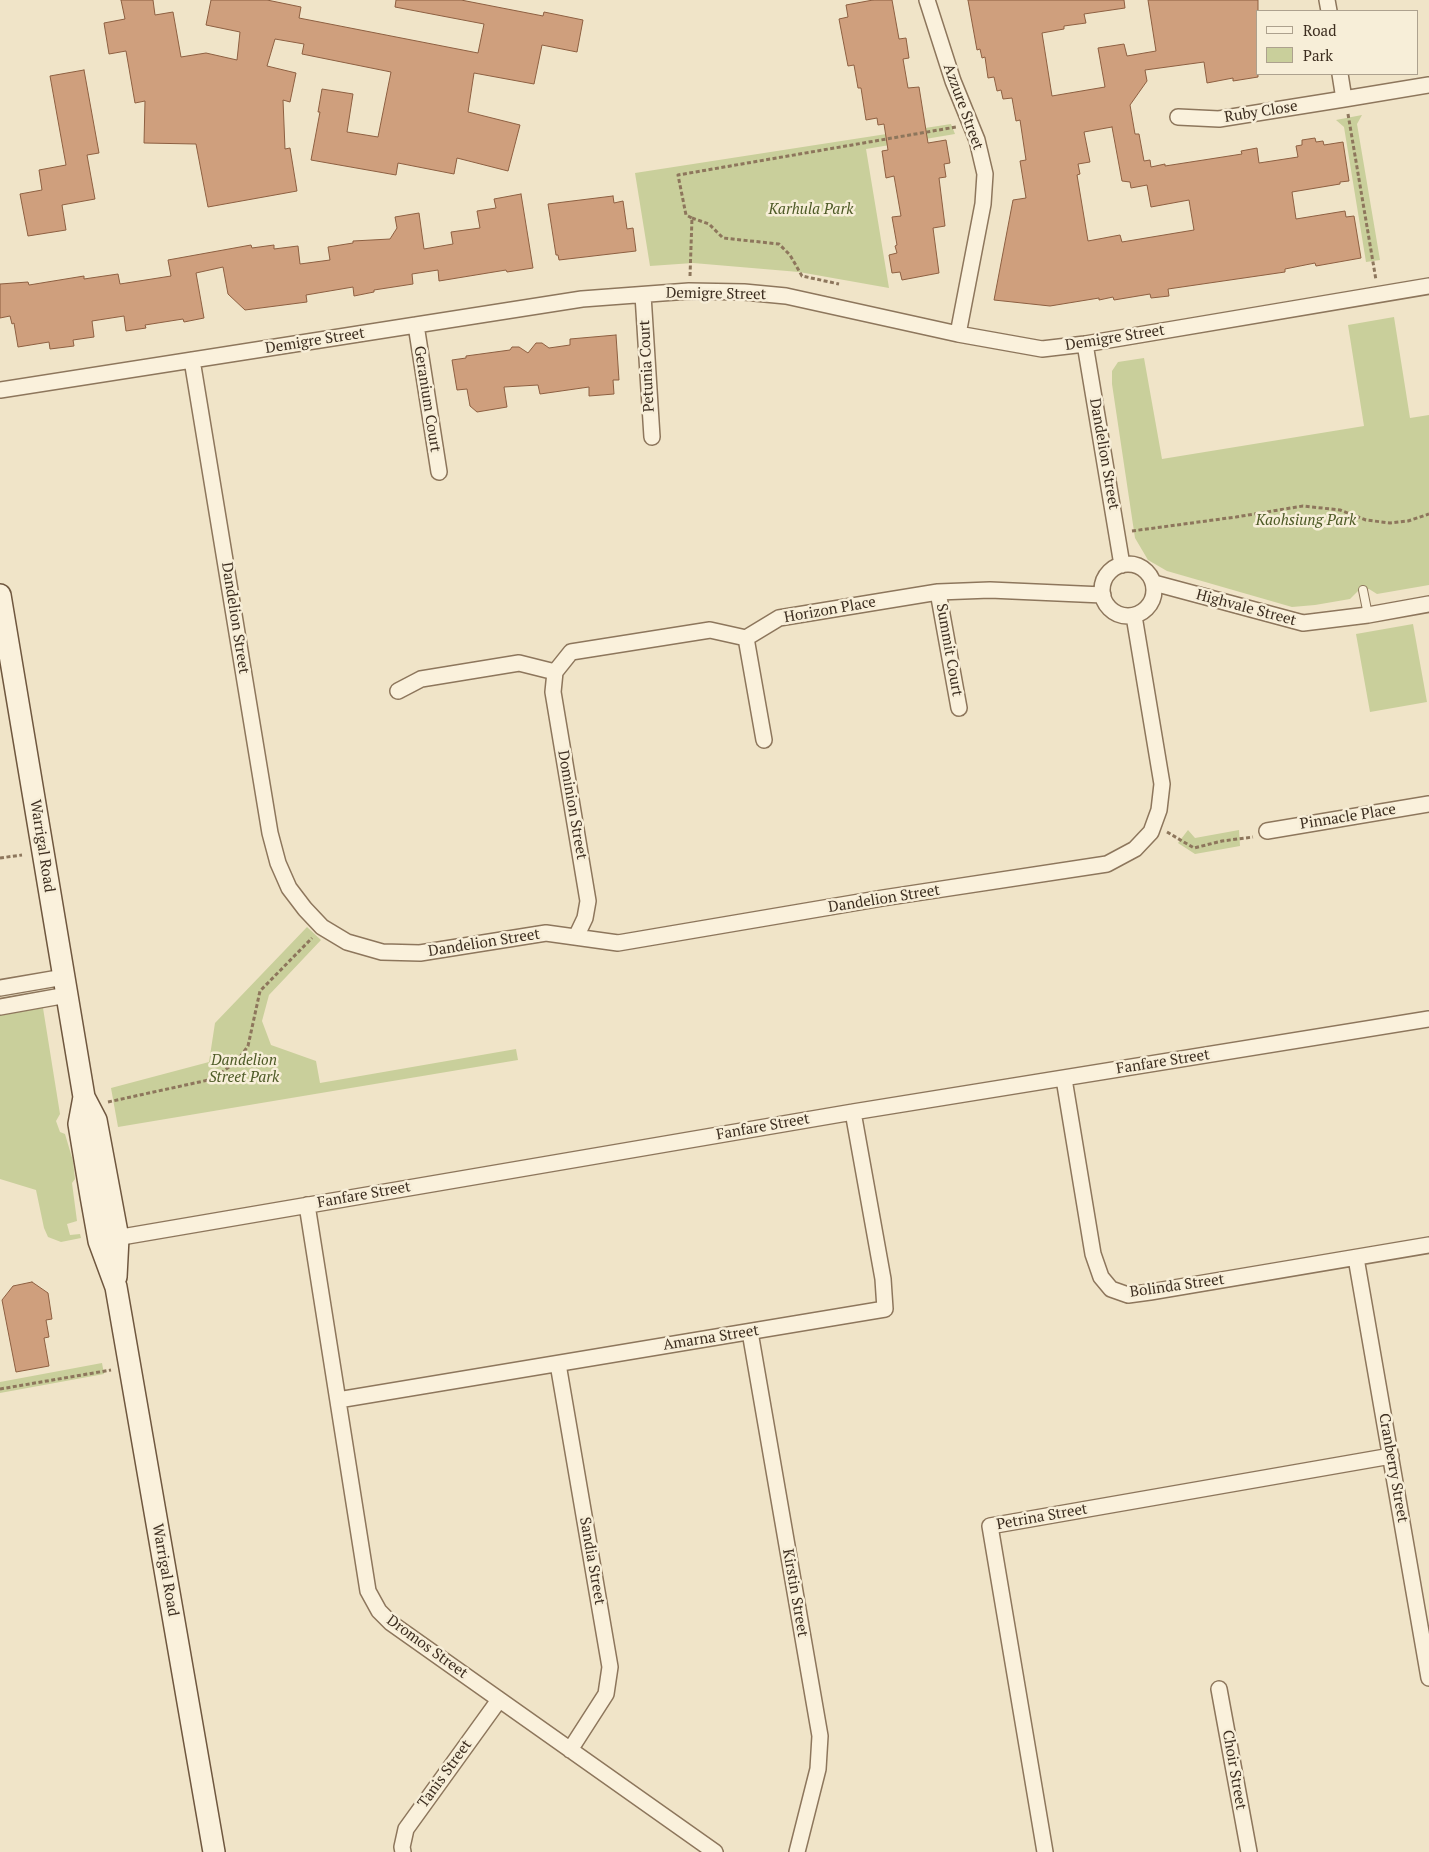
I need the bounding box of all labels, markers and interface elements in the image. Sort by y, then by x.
legend [1256,10,1419,75]
text: Road [1303,20,1336,40]
text: Park [1303,45,1333,65]
street label: Azzure Street [939,62,987,152]
street label: Ruby Close [1223,97,1299,127]
park label: Karhula Park [769,201,853,219]
street label: Demigre Street [666,284,766,304]
street label: Petunia Court [636,319,658,413]
street label: Demigre Street [1064,321,1166,355]
street label: Demigre Street [264,324,366,358]
street label: Geranium Court [410,345,444,453]
street label: Dandelion Street [1085,397,1123,511]
park label: Kaohsiung Park [1256,512,1356,530]
street label: Dandelion Street [217,561,253,675]
street label: Highvale Street [1194,586,1298,630]
street label: Horizon Place [783,593,877,627]
street label: Summit Court [932,602,966,698]
street label: Dominion Street [554,749,590,861]
street label: Warrigal Road [26,798,58,894]
street label: Pinnacle Place [1299,801,1397,833]
street label: Dandelion Street [827,881,941,917]
street label: Dandelion Street [427,925,541,961]
street label: Fanfare Street [1115,1046,1211,1078]
park label: Dandelion Street Park [209,1052,279,1087]
street label: Fanfare Street [715,1110,811,1144]
street label: Fanfare Street [316,1178,412,1212]
street label: Bolinda Street [1129,1270,1225,1302]
street label: Amarna Street [662,1322,760,1354]
street label: Cranberry Street [1375,1412,1411,1524]
street label: Petrina Street [995,1500,1089,1534]
street label: Sandia Street [575,1516,609,1606]
street label: Warrigal Road [148,1522,182,1618]
street label: Kirstin Street [778,1548,812,1638]
street label: Dromos Street [383,1611,471,1683]
street label: Choir Street [1218,1729,1250,1811]
street label: Tanis Street [414,1736,476,1812]

